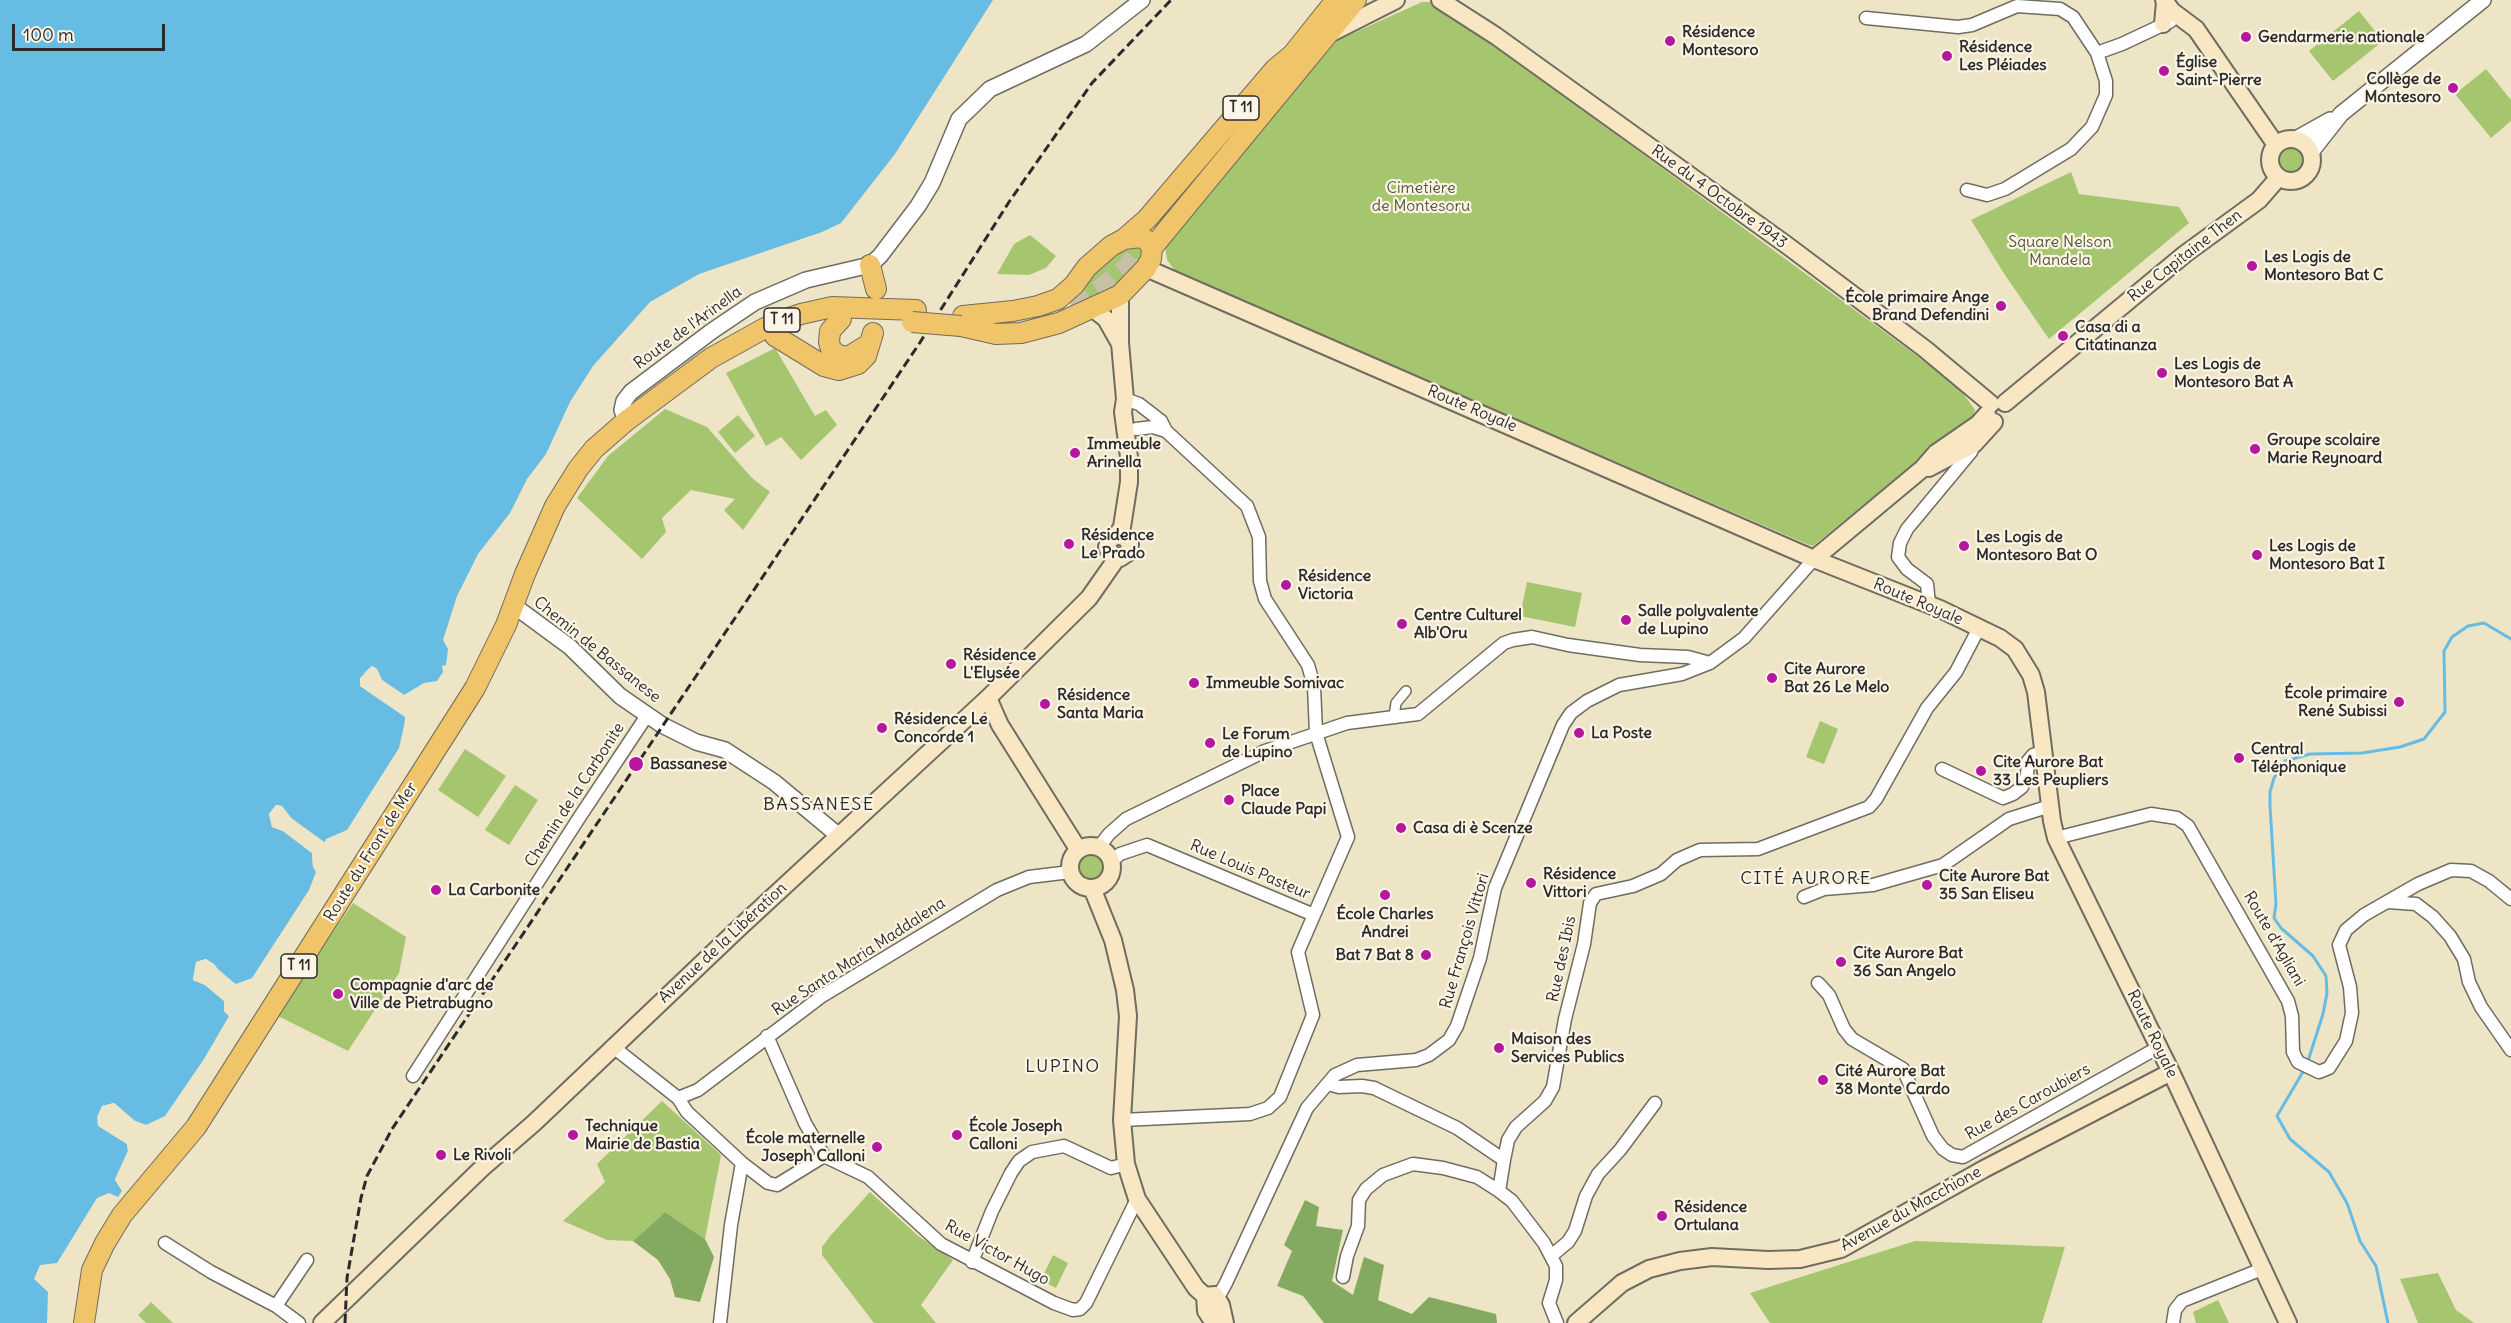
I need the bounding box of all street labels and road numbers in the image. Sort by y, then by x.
road number: T 11 [1223,96,1259,120]
street label: Rue du 4 Octobre 1943 [1647,141,1791,253]
street label: Rue Capitaine Then [2124,206,2246,306]
street label: Route de l'Arinella [630,282,746,374]
road number: T 11 [764,308,800,332]
street label: Route Royale [1424,382,1520,436]
street label: Route Royale [1870,575,1966,629]
street label: Chemin de Bassanese [530,593,664,707]
street label: Chemin de la Carbonite [521,719,629,871]
street label: Route du Front de Mer [320,779,422,925]
street label: Rue Louis Pasteur [1187,836,1313,904]
street label: Rue François Vittori [1436,871,1494,1011]
street label: Avenue de la Libération [655,879,791,1007]
street label: Route d'Agliani [2239,888,2309,990]
street label: Rue Santa Maria Maddalena [769,894,949,1020]
street label: Rue des Ibis [1544,914,1580,1004]
road number: T 11 [281,954,317,978]
street label: Route Royale [2122,987,2182,1081]
street label: Rue des Caroubiers [1962,1060,2094,1144]
street label: Avenue du Macchione [1837,1162,1985,1256]
street label: Rue Victor Hugo [941,1216,1053,1290]

